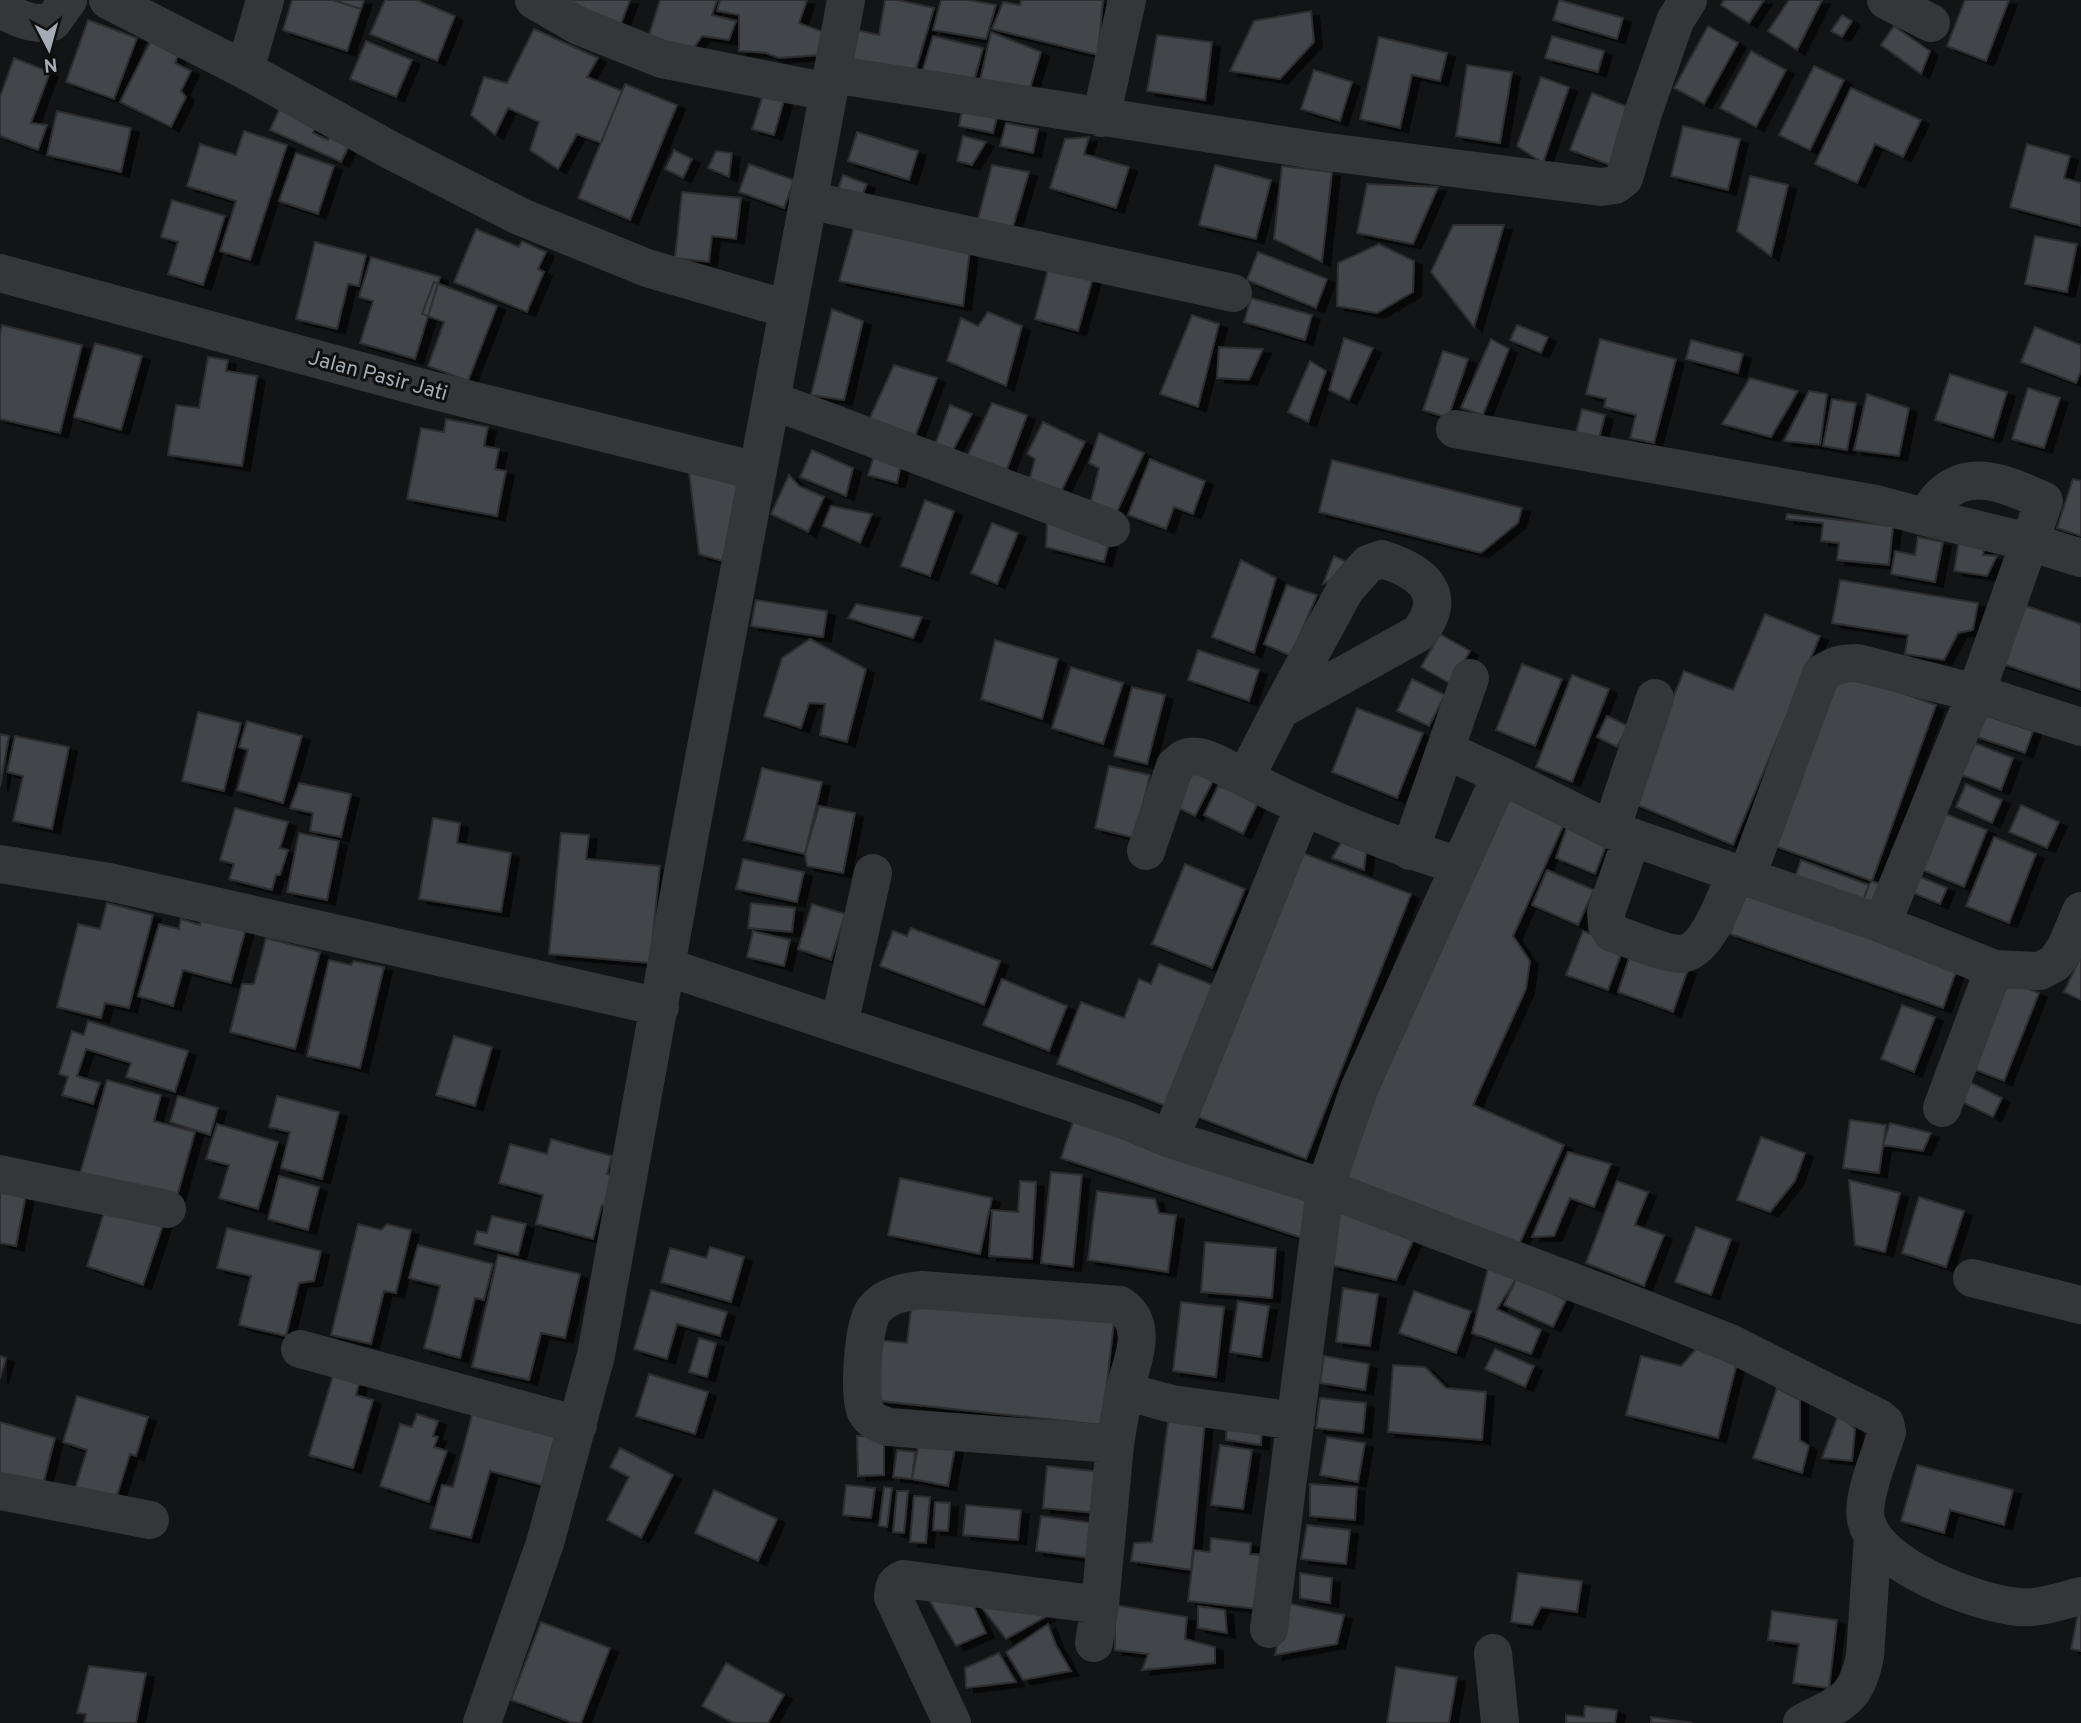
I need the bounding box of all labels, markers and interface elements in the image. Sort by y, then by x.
north arrow [14,14,84,84]
text: N [43,51,59,77]
street label: Jalan Pasir Jati [305,345,450,408]

